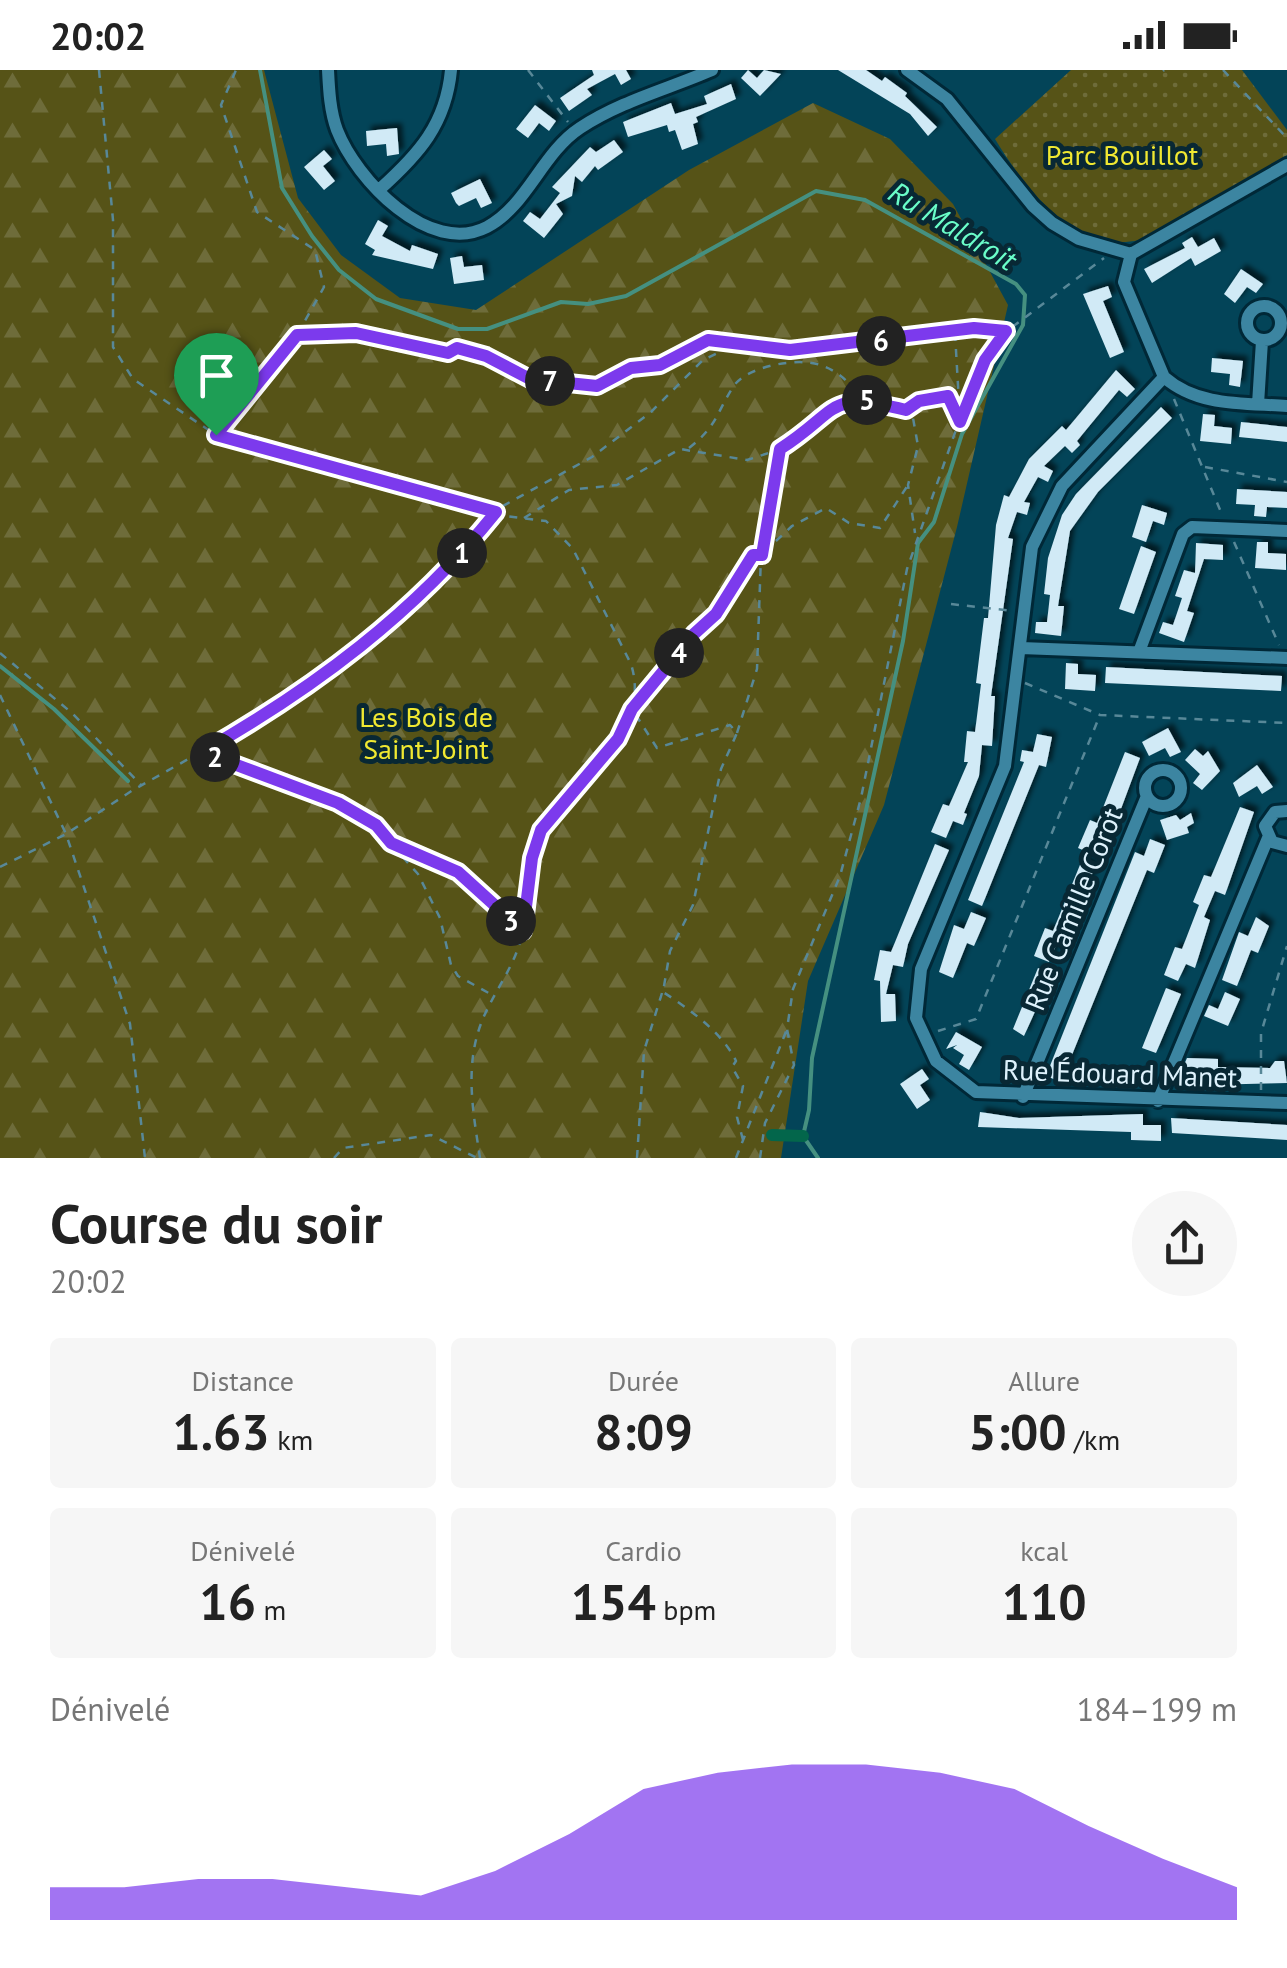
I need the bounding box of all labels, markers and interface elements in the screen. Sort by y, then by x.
text: 20:02 [50,11,146,60]
park label: Parc Bouillot [1046,136,1199,173]
water label: Ru Maldroit [882,172,1025,279]
pin: 6 [856,316,906,366]
text: 6 [873,322,889,359]
pin [174,333,259,436]
icon: arrive [189,348,244,403]
pin: 7 [525,356,575,406]
text: 7 [542,362,558,399]
pin: 5 [842,375,892,425]
text: 5 [859,381,875,418]
pin: 1 [437,528,487,578]
text: 1 [454,534,470,571]
pin: 4 [654,628,704,678]
text: 4 [671,634,687,671]
park label: Les Bois de Saint-Joint [359,698,493,767]
pin: 2 [190,732,240,782]
text: 2 [207,738,223,775]
street label: Rue Camille Corot [1016,802,1131,1016]
pin: 3 [486,896,536,946]
text: 3 [503,902,519,939]
street label: Rue Édouard Manet [1002,1050,1238,1096]
text: Course du soir [50,1187,382,1258]
button: share [1132,1191,1237,1296]
text: 20:02 [50,1260,127,1302]
text: Distance [192,1362,294,1399]
text: Durée [608,1362,679,1399]
text: Allure [1008,1362,1080,1399]
text: 1.63 [172,1399,270,1464]
text: 8:09 [594,1399,693,1464]
text: 5:00 [968,1399,1067,1464]
text: km [270,1421,313,1458]
text: /km [1067,1421,1120,1458]
text: Dénivelé [190,1532,295,1569]
text: Cardio [605,1532,682,1569]
text: kcal [1020,1532,1068,1569]
text: 16 [199,1569,256,1634]
text: 154 [571,1569,656,1634]
text: 110 [1002,1569,1087,1634]
text: m [256,1591,286,1628]
text: bpm [656,1591,716,1628]
text: Dénivelé [50,1688,170,1730]
text: 184–199 m [1077,1688,1237,1730]

